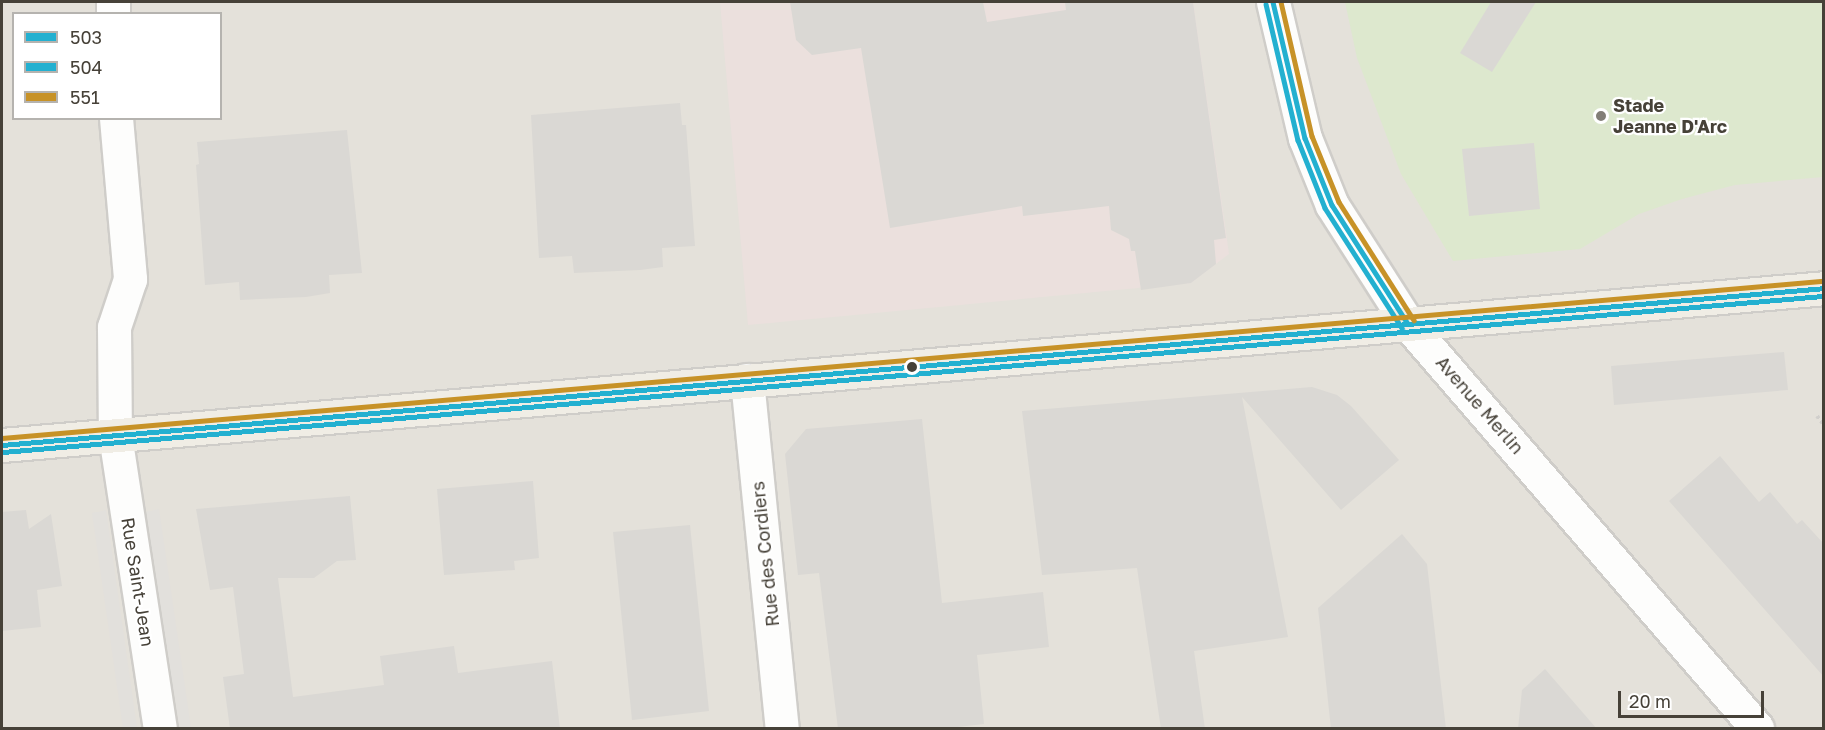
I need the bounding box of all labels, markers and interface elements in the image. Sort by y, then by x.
legend [12,12,222,120]
text: 503 [70,26,102,48]
text: 504 [70,56,103,78]
text: 551 [70,86,100,108]
place label: Stade Jeanne D'Arc [1613,95,1727,138]
marker: Stade Jeanne D'Arc [1594,109,1608,123]
street label: Avenue Merlin [1432,352,1528,458]
unlabelled marker [906,361,918,373]
street label: Rue des Cordiers [747,480,783,628]
street label: Rue Saint-Jean [117,516,159,648]
scale bar [1621,679,1766,717]
text: 20 m [1629,690,1671,712]

